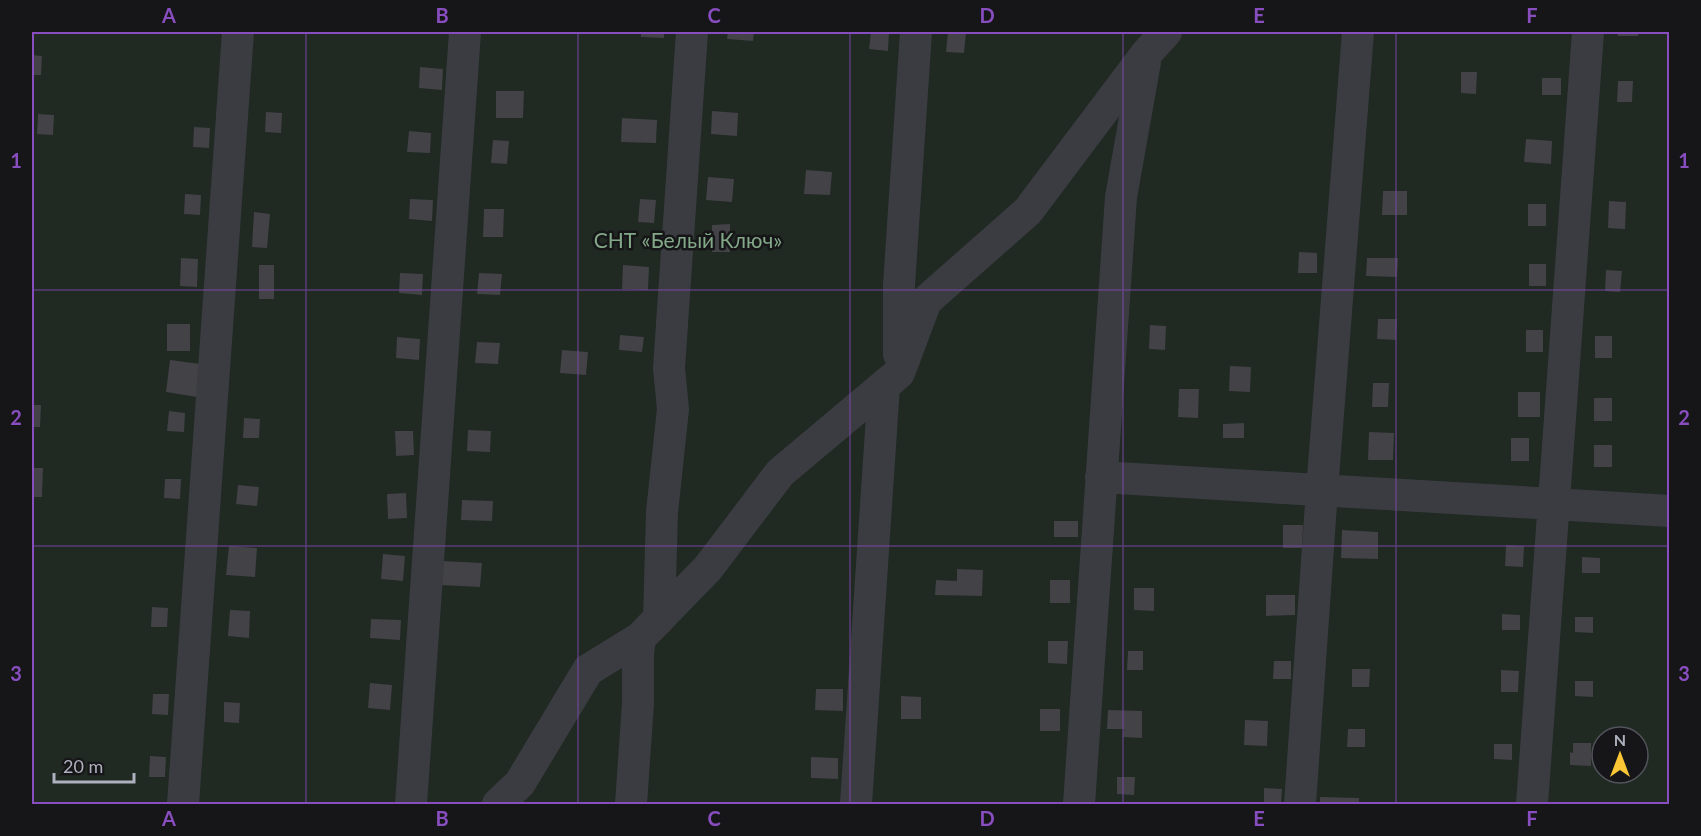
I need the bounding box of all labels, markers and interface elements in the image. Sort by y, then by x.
text: A [161,3,176,27]
text: B [435,3,449,27]
text: C [707,3,721,27]
text: D [979,3,995,27]
text: E [1253,3,1265,27]
text: F [1526,3,1538,27]
text: 1 [10,148,22,172]
text: 1 [1678,148,1690,172]
park label: СНТ «Белый Ключ» [594,227,782,252]
text: 2 [10,405,22,429]
text: 2 [1678,405,1690,429]
text: 3 [10,661,22,685]
text: 3 [1678,661,1690,685]
north arrow [1590,725,1650,785]
text: N [1614,730,1626,749]
scale bar [54,746,134,784]
text: 20 m [63,755,103,777]
text: A [161,806,176,830]
text: B [435,806,449,830]
text: C [707,806,721,830]
text: D [979,806,995,830]
text: E [1253,806,1265,830]
text: F [1526,806,1538,830]

